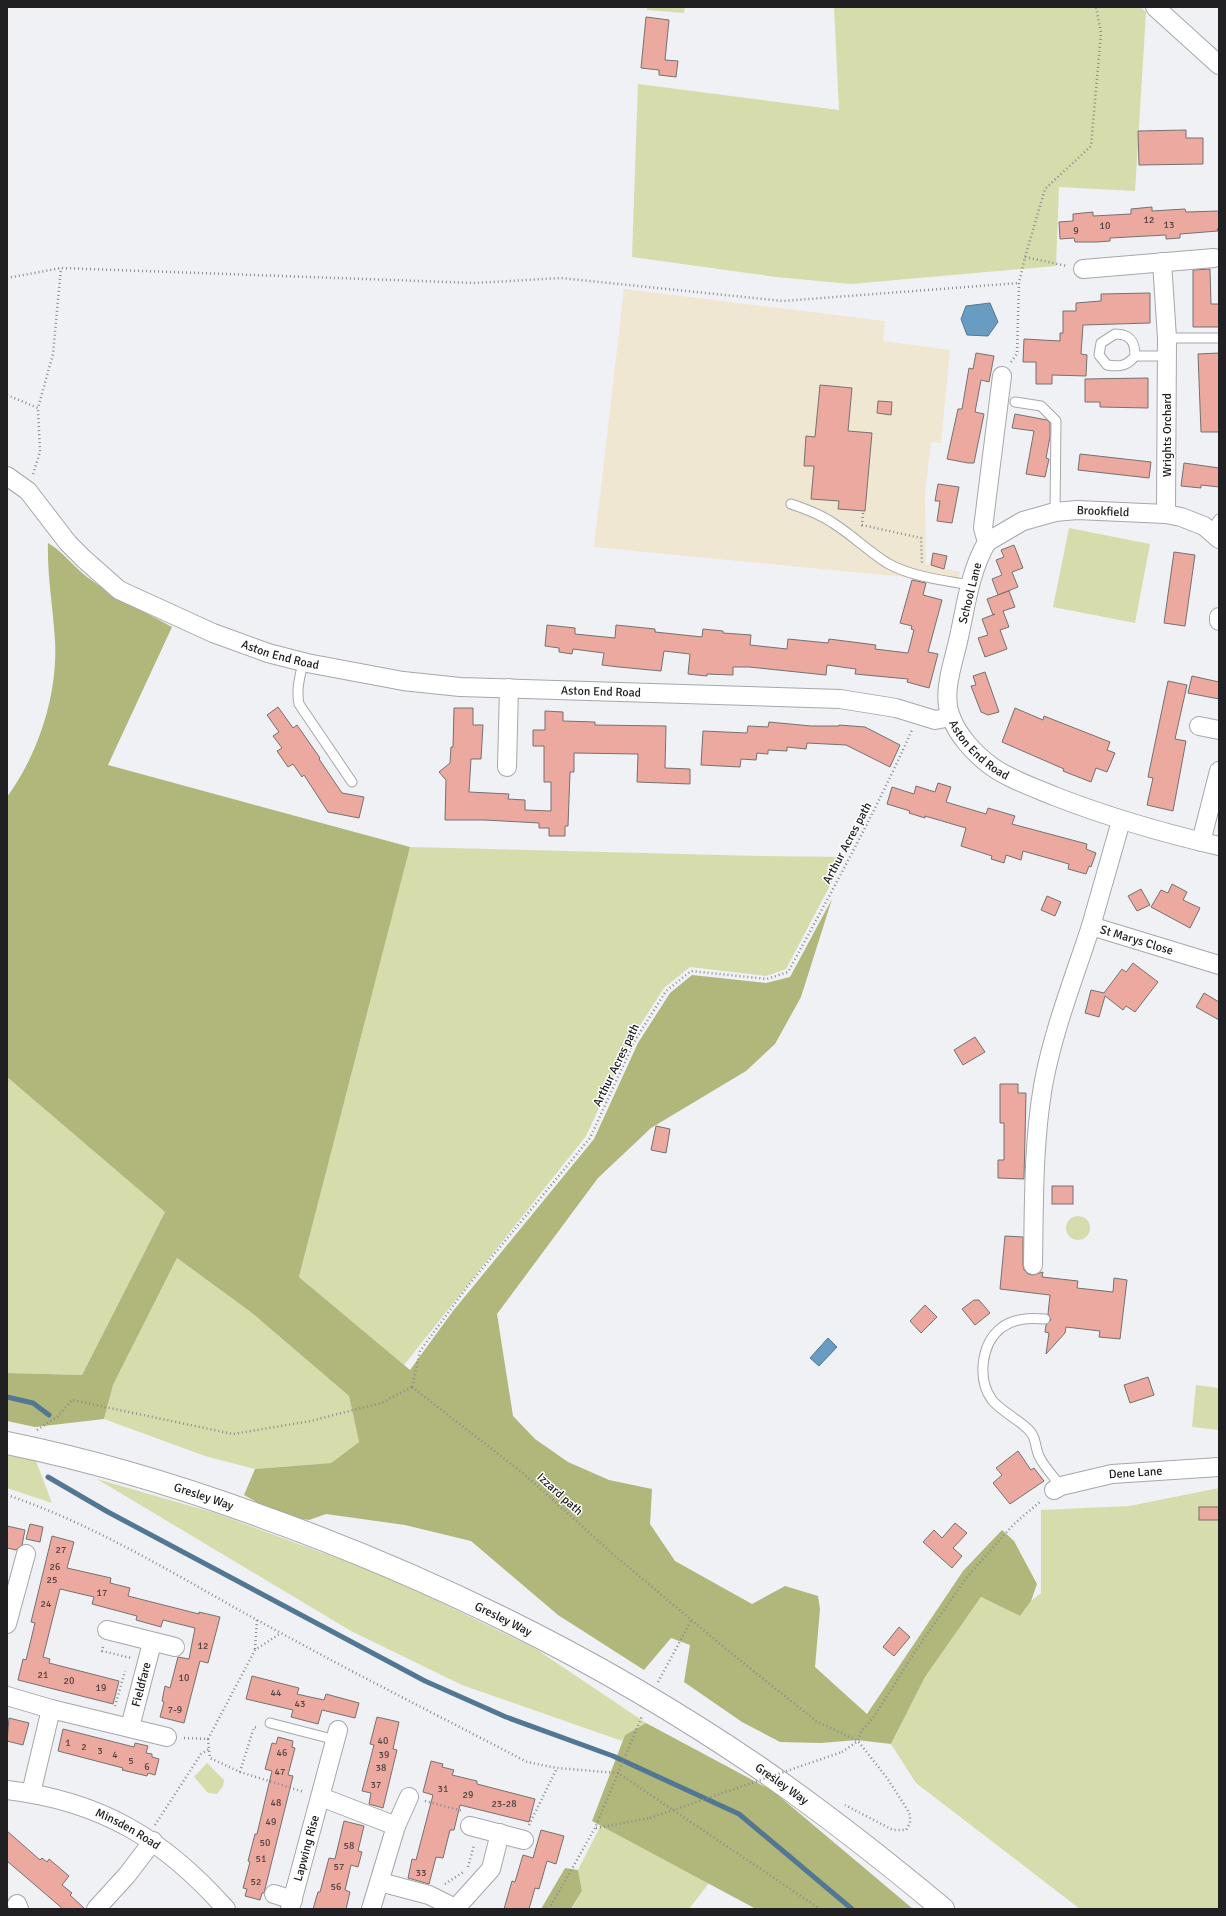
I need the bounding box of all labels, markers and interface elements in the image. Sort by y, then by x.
house number: 12 [1144,214,1154,226]
house number: 13 [1164,219,1174,231]
house number: 10 [1100,220,1110,232]
house number: 9 [1073,225,1079,237]
street label: Wrights Orchard [1160,393,1175,477]
street label: Brookfield [1076,503,1130,520]
street label: School Lane [956,561,985,625]
street label: Aston End Road [239,637,320,673]
street label: Aston End Road [561,683,641,701]
street label: Aston End Road [945,718,1012,783]
street label: Arthur Acres path [820,800,875,887]
street label: St Marys Close [1098,922,1175,959]
street label: Arthur Acres path [590,1021,643,1109]
street label: Dene Lane [1108,1464,1163,1482]
street label: Izzard path [534,1470,586,1519]
street label: Gresley Way [172,1480,236,1514]
house number: 27 [56,1544,66,1556]
house number: 26 [50,1561,60,1573]
house number: 25 [47,1574,57,1586]
house number: 17 [97,1587,107,1599]
house number: 24 [41,1598,52,1610]
street label: Gresley Way [472,1599,535,1640]
house number: 12 [198,1640,208,1652]
street label: Fieldfare [129,1661,155,1709]
house number: 21 [38,1669,48,1681]
house number: 10 [179,1672,189,1684]
house number: 20 [64,1675,74,1687]
house number: 19 [96,1682,106,1694]
house number: 44 [271,1687,282,1699]
house number: 43 [295,1698,305,1710]
house number: 7-9 [168,1704,182,1716]
house number: 40 [378,1735,388,1747]
house number: 1 [65,1737,71,1749]
house number: 2 [81,1741,87,1753]
house number: 3 [97,1745,103,1757]
house number: 46 [277,1747,287,1759]
house number: 4 [112,1749,118,1761]
house number: 39 [379,1749,389,1761]
house number: 5 [128,1755,134,1767]
street label: Gresley Way [752,1760,812,1809]
house number: 6 [144,1761,150,1773]
house number: 38 [376,1762,386,1774]
house number: 47 [275,1766,285,1778]
house number: 37 [371,1779,381,1791]
house number: 31 [438,1783,448,1795]
house number: 29 [463,1789,473,1801]
house number: 48 [271,1797,281,1809]
house number: 23-28 [491,1798,517,1810]
street label: Minsden Road [93,1805,163,1853]
street label: Lapwing Rise [291,1813,323,1883]
house number: 49 [266,1816,276,1828]
house number: 50 [260,1837,270,1849]
house number: 58 [344,1840,354,1852]
house number: 51 [256,1853,266,1865]
house number: 57 [334,1861,344,1873]
house number: 33 [416,1867,426,1879]
house number: 52 [251,1876,261,1888]
house number: 56 [331,1881,341,1893]

